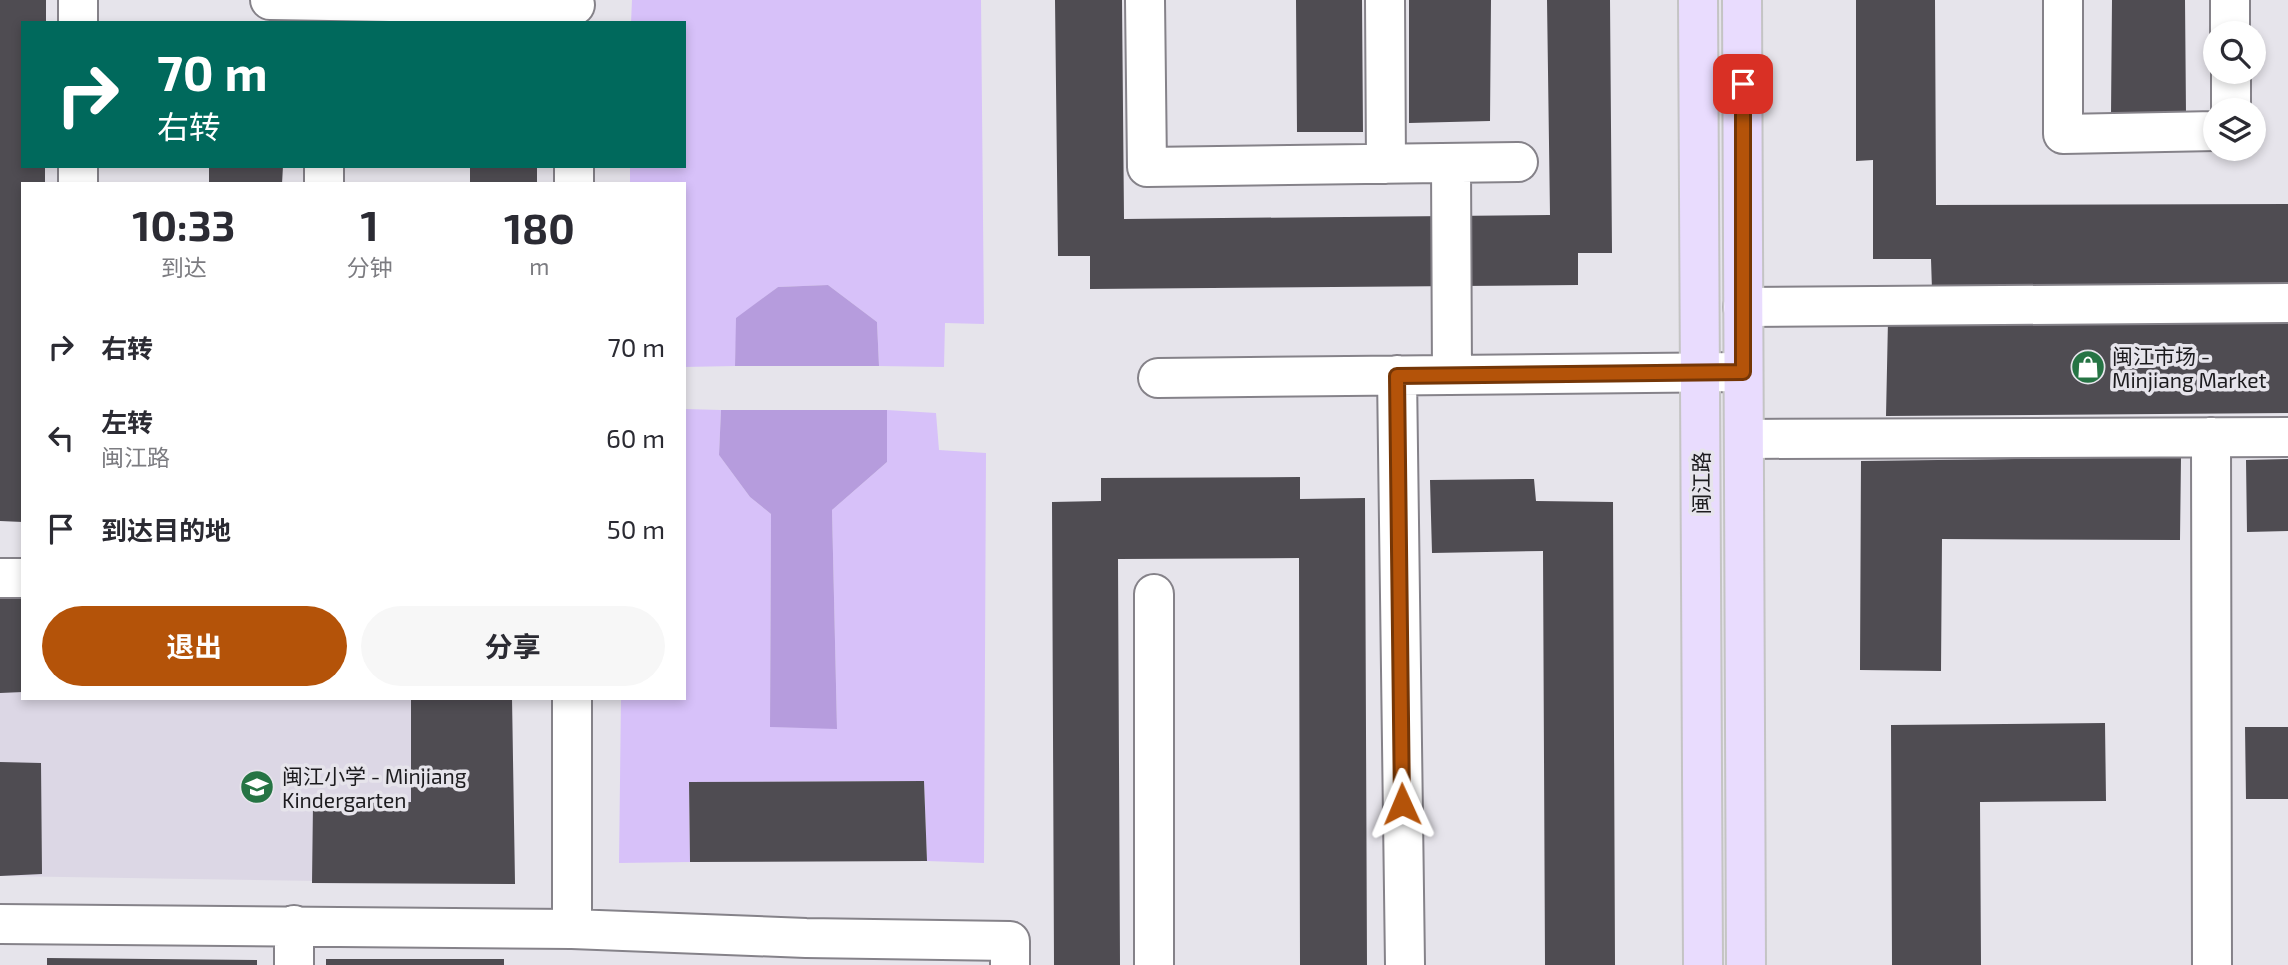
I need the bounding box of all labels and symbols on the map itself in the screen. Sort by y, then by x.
pin [1713,54,1773,114]
place label: 闽江市场 - Minjiang Market [2112,343,2266,393]
shop icon: 闽江市场 - Minjiang Market [2069,348,2107,386]
street label: 闽江路 [1688,452,1713,515]
place label: 闽江小学 - Minjiang Kindergarten [282,763,467,812]
position arrow [1365,767,1439,841]
school or university icon: 闽江小学 - Minjiang Kindergarten [238,768,276,806]

